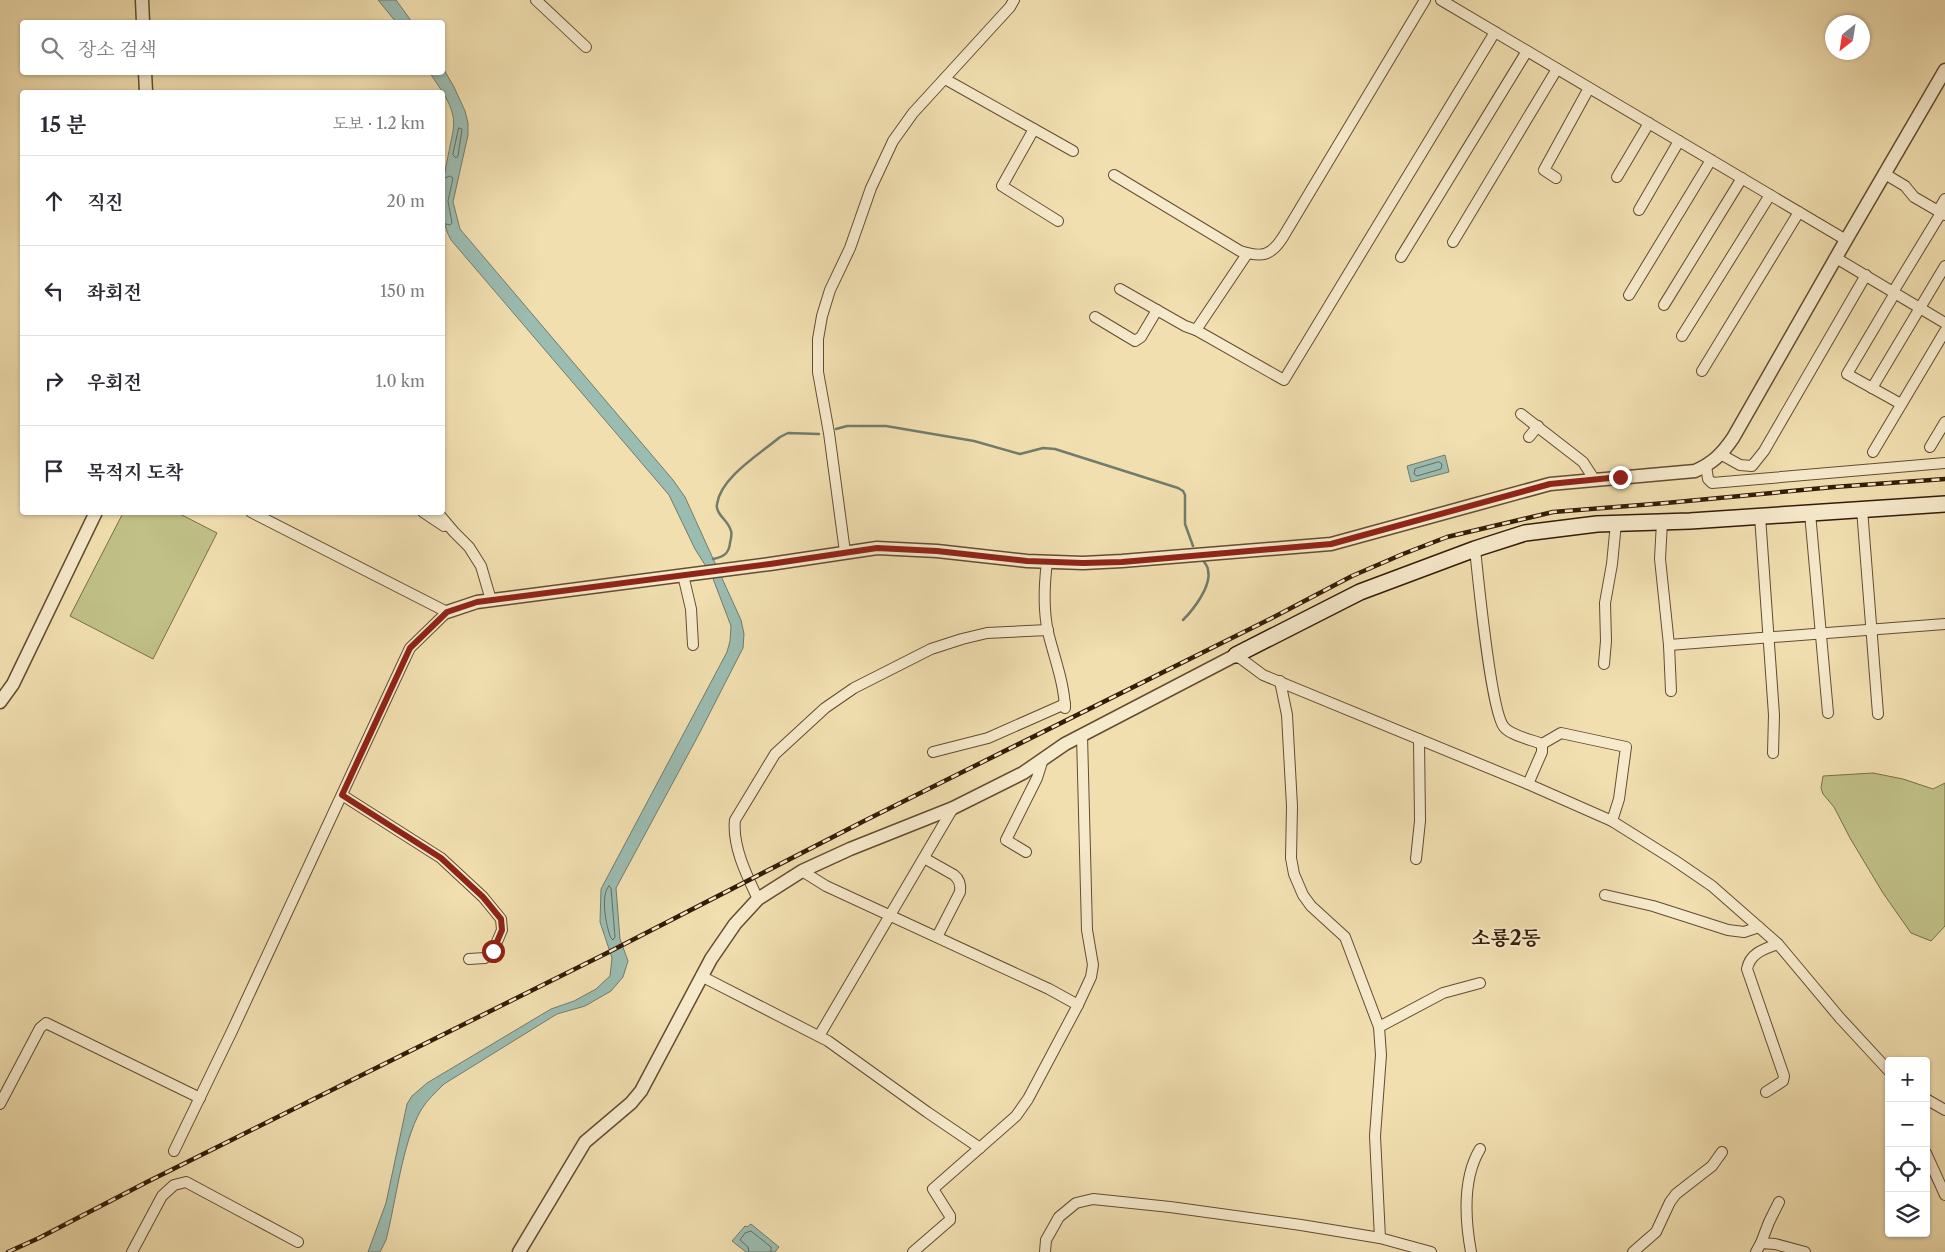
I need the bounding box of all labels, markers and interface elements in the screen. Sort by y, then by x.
north arrow [1825,15,1870,60]
search box [20,20,445,75]
icon: search [38,34,66,62]
text: 장소 검색 [78,38,156,61]
text: 15 분 [40,112,87,137]
text: 도보 · 1.2 km [333,113,425,133]
icon: ahead [40,187,68,215]
text: 직진 [87,191,124,214]
text: 20 m [386,191,425,211]
icon: left [40,277,68,305]
text: 좌회전 [87,281,142,304]
text: 150 m [380,281,425,301]
icon: right [40,367,68,395]
text: 우회전 [87,371,142,394]
text: 1.0 km [376,371,425,391]
icon: arrive [40,457,68,485]
text: 목적지 도착 [87,461,184,484]
route end [1609,466,1632,489]
district label: 소룡2동 [1471,926,1542,950]
route start [482,940,505,963]
map controls [1885,1057,1930,1237]
button: + [1885,1057,1930,1102]
button: − [1885,1102,1930,1147]
button: locate [1885,1147,1930,1192]
button: layers [1885,1192,1930,1237]

